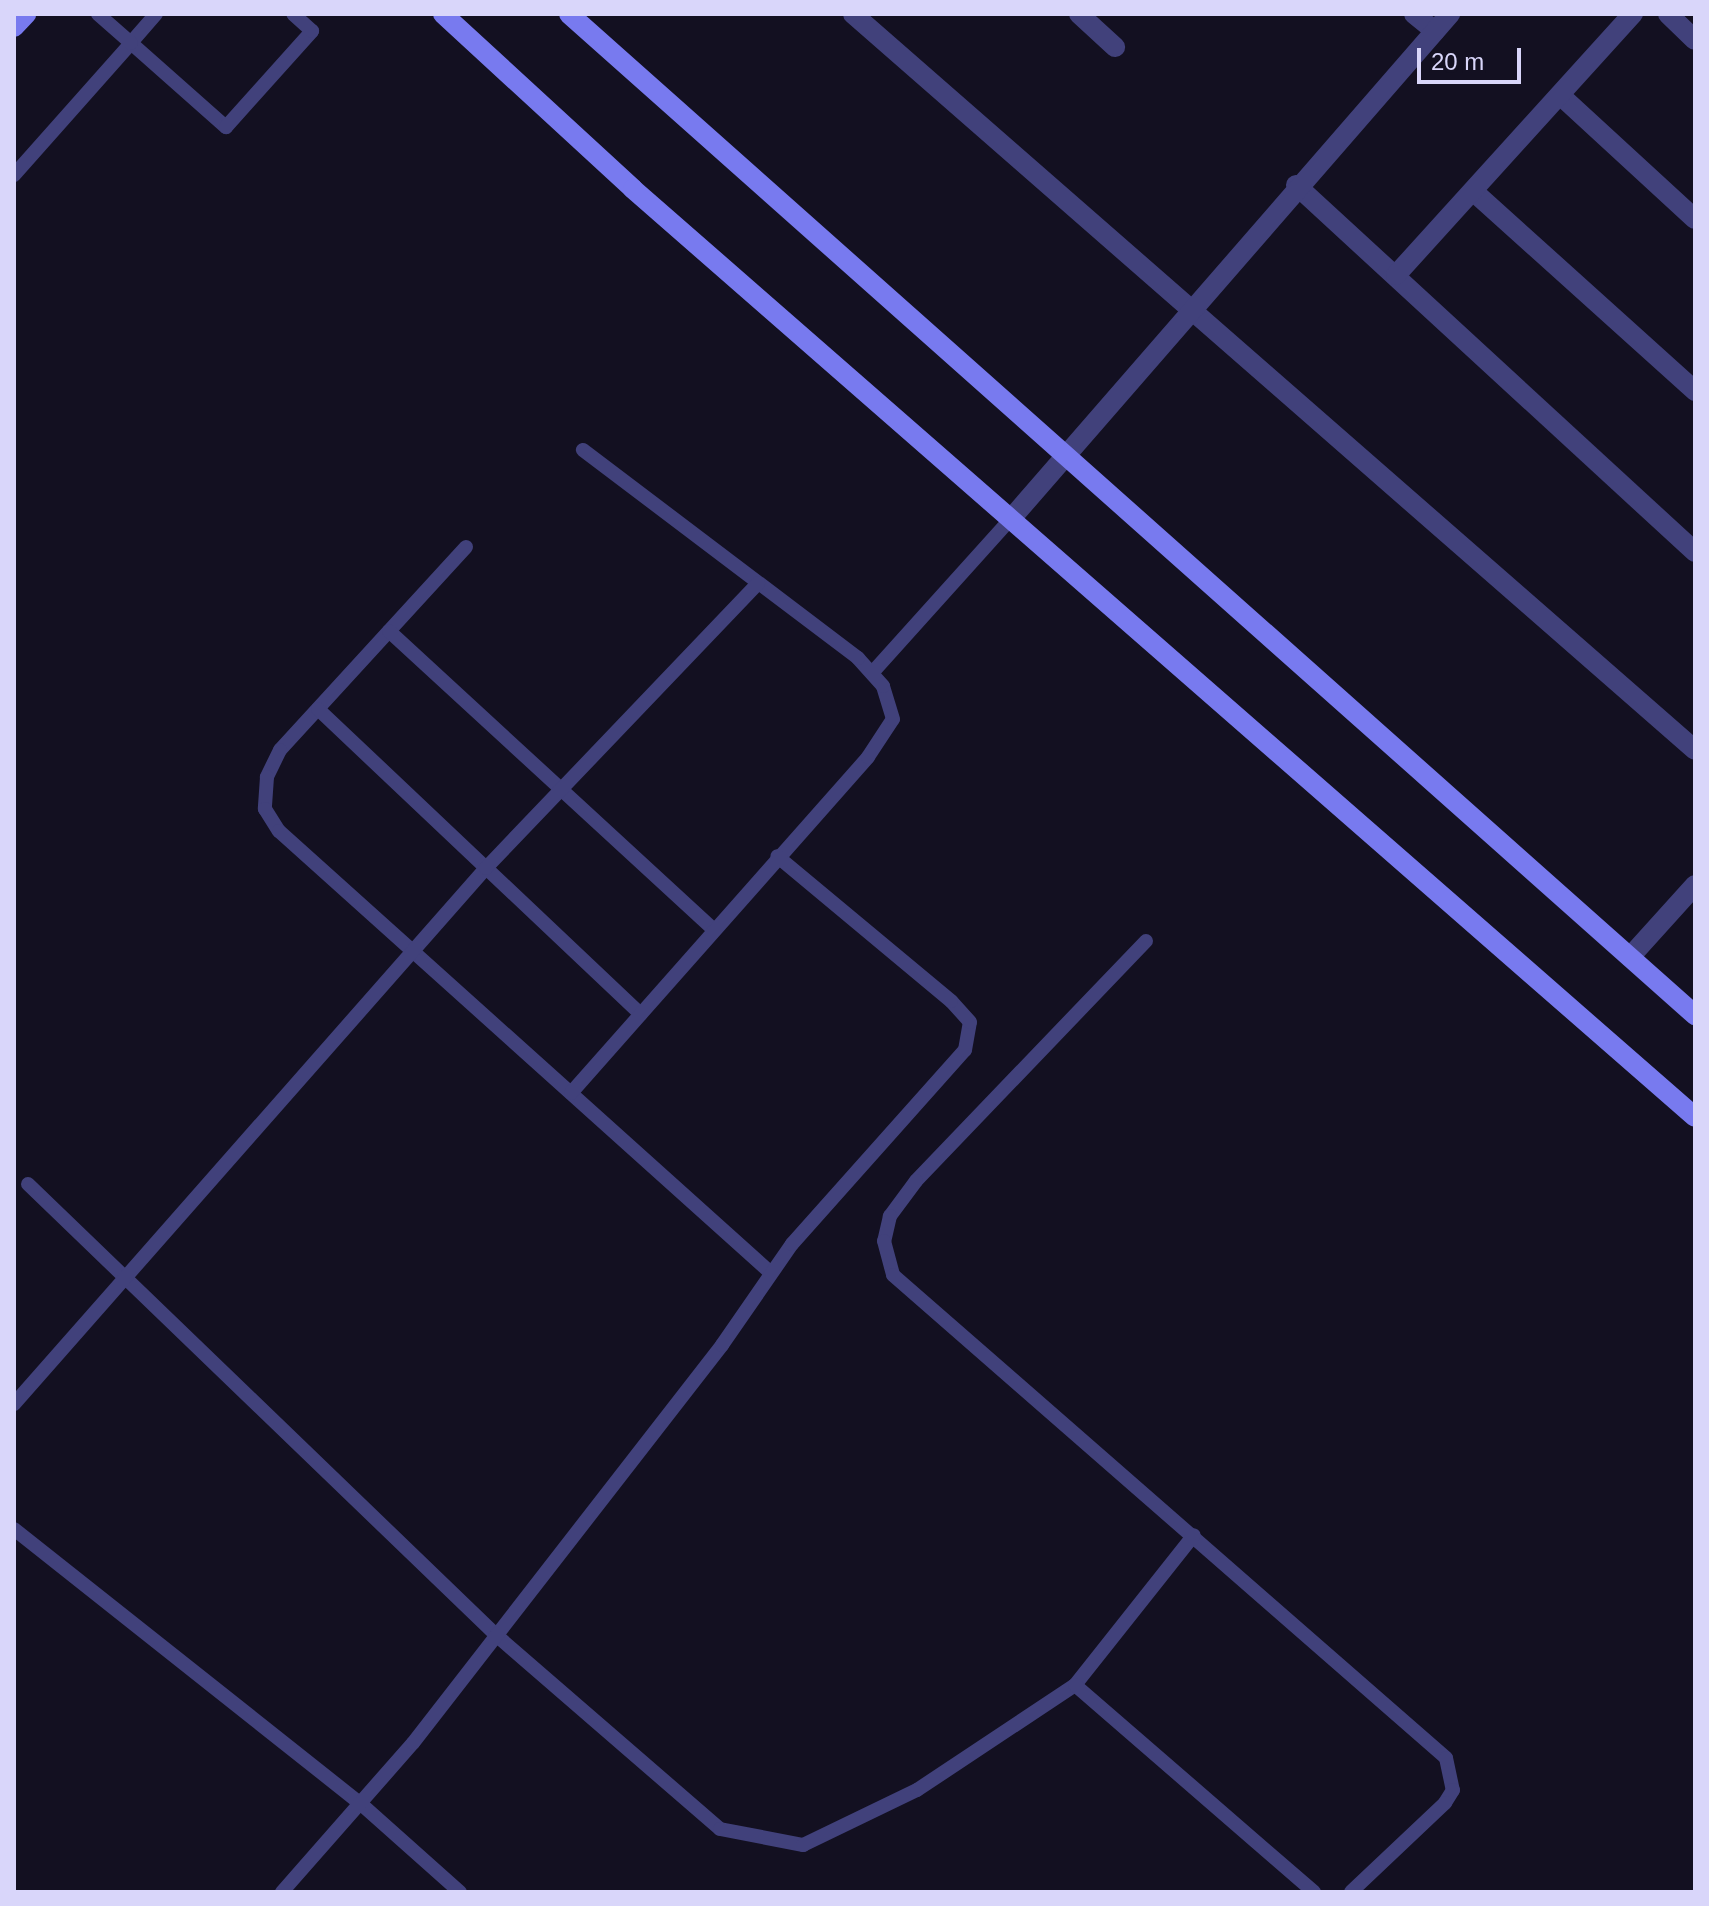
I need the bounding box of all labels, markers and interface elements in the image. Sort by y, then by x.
scale bar [1421,32,1525,82]
text: 20 m [1431,48,1484,75]

